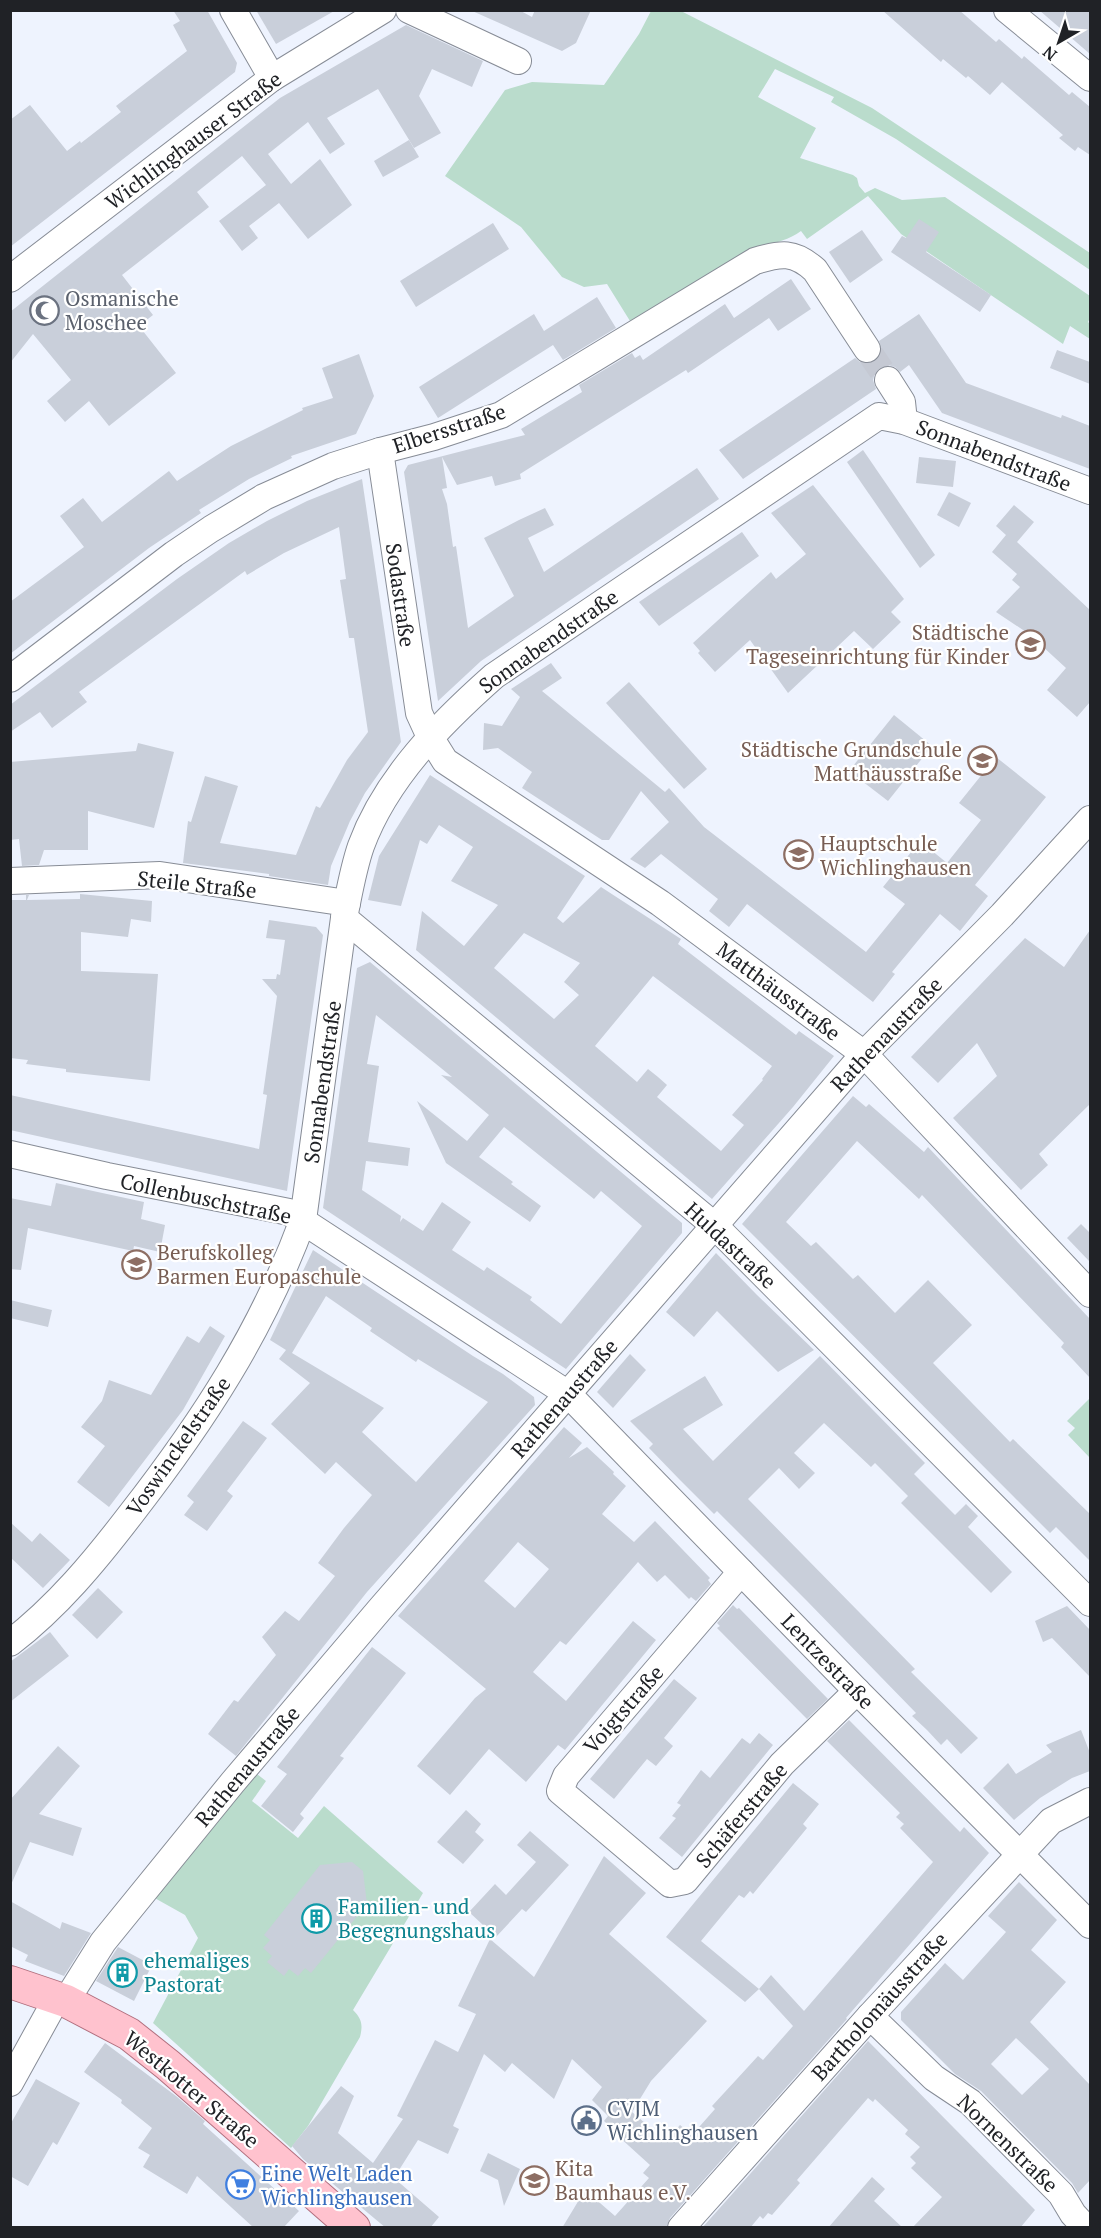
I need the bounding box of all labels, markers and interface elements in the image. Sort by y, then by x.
north arrow [1029,12,1089,72]
text: N [1038,41,1061,66]
street label: Wichlinghauser Straße [99,65,287,215]
place label: Osmanische Moschee [65,284,179,336]
mosque icon: Osmanische Moschee [28,294,60,326]
street label: Elbersstraße [389,397,509,459]
street label: Sonnabendstraße [912,413,1076,497]
street label: Sodastraße [380,541,422,649]
street label: Sonnabendstraße [473,582,623,700]
place label: Städtische Tageseinrichtung für Kinder [746,618,1009,670]
school or university icon: Städtische Tageseinrichtung für Kinder [1014,628,1046,660]
place label: Städtische Grundschule Matthäusstraße [741,735,962,787]
school or university icon: Städtische Grundschule Matthäusstraße [967,745,999,777]
place label: Hauptschule Wichlinghausen [820,829,972,881]
school or university icon: Hauptschule Wichlinghausen [783,839,815,871]
street label: Steile Straße [136,864,258,904]
street label: Matthäusstraße [711,935,847,1047]
street label: Rathenaustraße [824,971,948,1097]
street label: Sonnabendstraße [297,999,347,1165]
street label: Collenbuschstraße [118,1166,294,1230]
street label: Huldastraße [679,1195,783,1295]
place label: Berufskolleg Barmen Europaschule [157,1238,361,1290]
school or university icon: Berufskolleg Barmen Europaschule [120,1248,152,1280]
street label: Rathenaustraße [504,1332,624,1464]
street label: Voswinckelstraße [119,1371,237,1521]
street label: Lentzestraße [775,1607,881,1715]
street label: Voigtstraße [577,1659,669,1759]
street label: Rathenaustraße [188,1700,306,1832]
street label: Schäferstraße [689,1757,793,1873]
place label: Familien- und Begegnungshaus [338,1892,495,1944]
building icon: Familien- und Begegnungshaus [301,1902,333,1934]
street label: Bartholomäusstraße [805,1926,953,2086]
place label: ehemaliges Pastorat [144,1946,250,1998]
building icon: ehemaliges Pastorat [107,1956,139,1988]
street label: Westkotter Straße [118,2024,266,2154]
street label: Nornenstraße [951,2088,1065,2198]
place label: CVJM Wichlinghausen [607,2094,759,2146]
public building icon: CVJM Wichlinghausen [570,2104,602,2136]
place label: Kita Baumhaus e.V. [555,2154,691,2206]
place label: Eine Welt Laden Wichlinghausen [261,2159,413,2211]
school or university icon: Kita Baumhaus e.V. [518,2164,550,2196]
supermarket icon: Eine Welt Laden Wichlinghausen [224,2169,256,2201]

